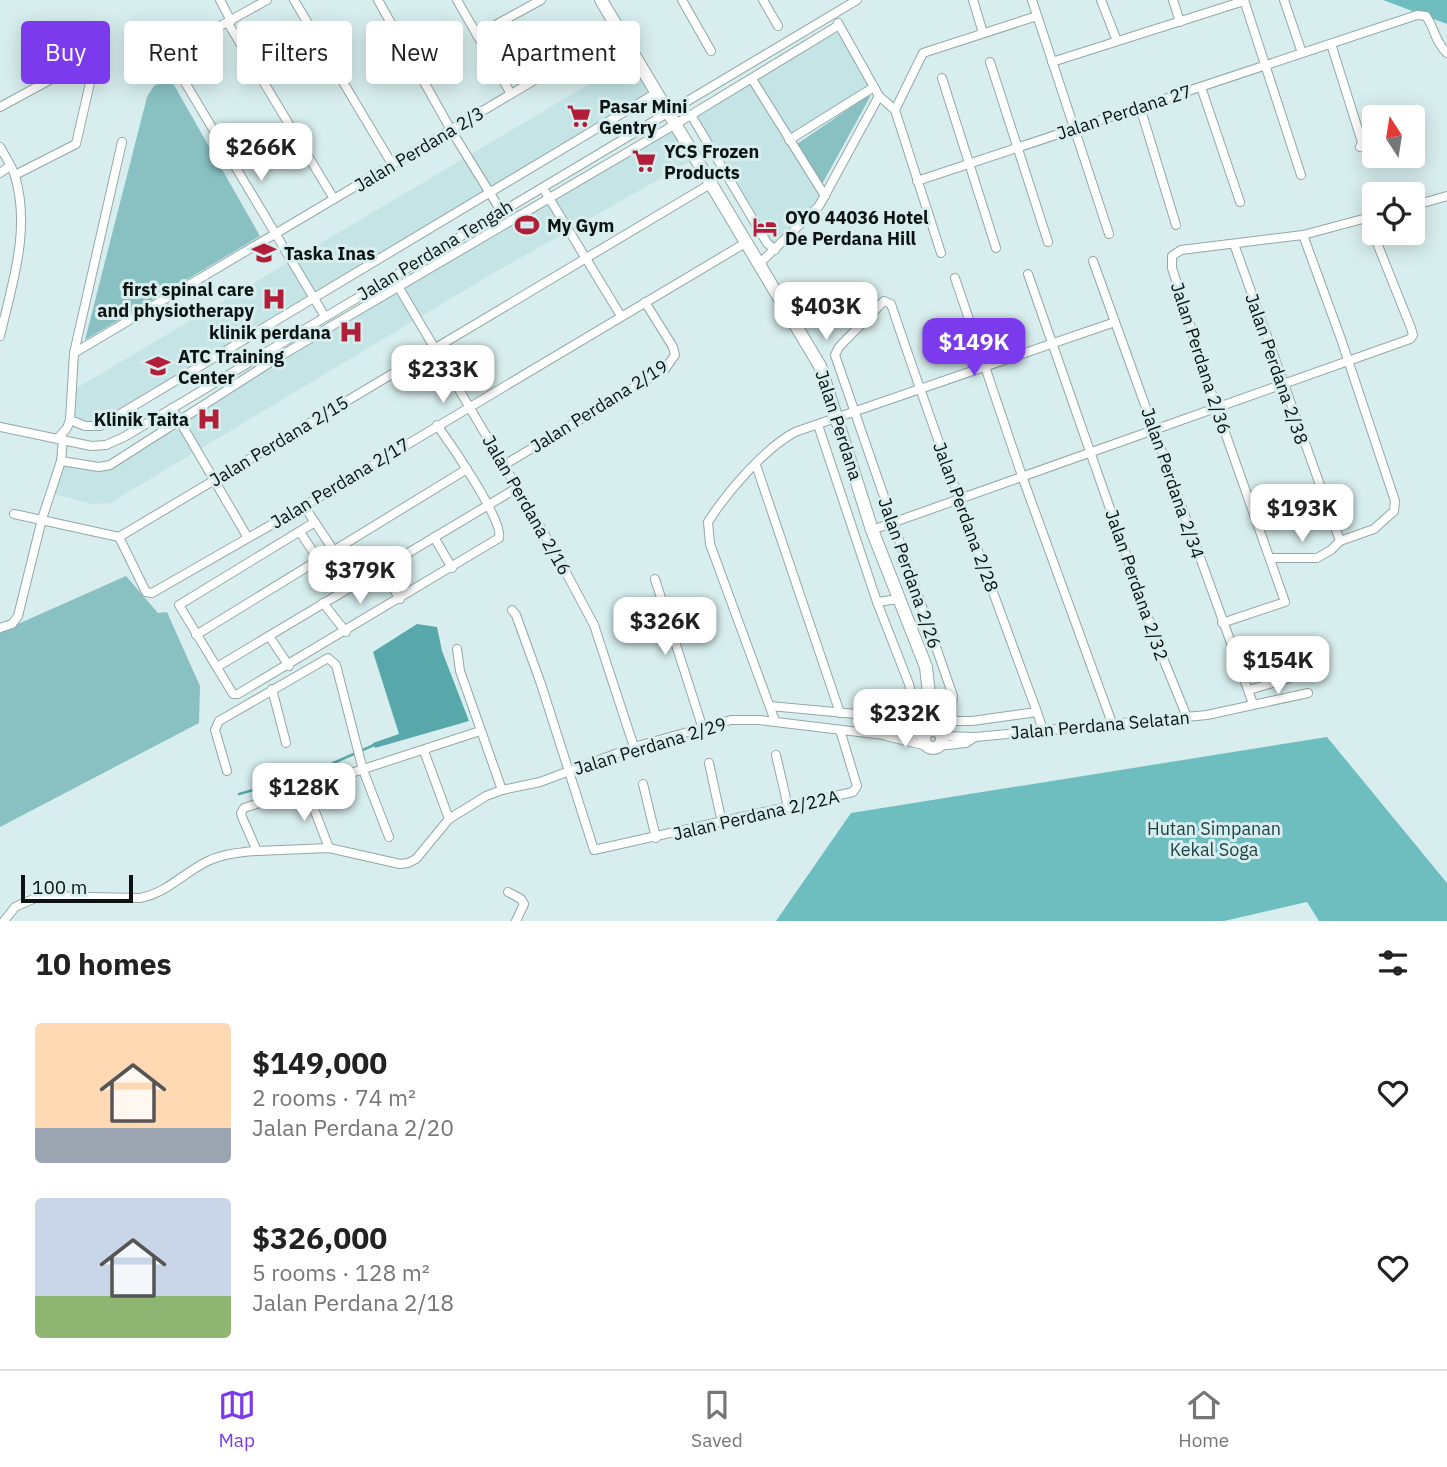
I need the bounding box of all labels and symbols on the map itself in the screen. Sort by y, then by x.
street label: Jalan Perdana 27 [1054,79,1194,145]
place label: Pasar Mini Gentry [599,95,687,139]
street label: Jalan Perdana 2/3 [350,101,488,197]
supermarket icon: Pasar Mini Gentry [565,102,593,130]
north arrow [1362,105,1424,168]
pin: $266K [212,124,310,183]
place label: YCS Frozen Products [664,140,759,184]
supermarket icon: YCS Frozen Products [630,147,658,175]
street label: Jalan Perdana Tengah [353,194,517,306]
place label: OYO 44036 Hotel De Perdana Hill [785,206,929,250]
sports icon: My Gym [513,211,541,239]
hotel icon: OYO 44036 Hotel De Perdana Hill [751,213,779,241]
place label: My Gym [547,214,614,237]
school or university icon: Taska Inas [250,239,278,267]
place label: Taska Inas [284,242,375,265]
place label: first spinal care and physiotherapy [97,278,254,322]
street label: Jalan Perdana 2/36 [1166,279,1236,437]
pin: $403K [777,282,875,342]
hospital icon: first spinal care and physiotherapy [260,285,288,313]
street label: Jalan Perdana 2/38 [1240,290,1314,448]
hospital icon: klinik perdana [337,318,365,346]
pin: $149K [925,318,1023,378]
place label: klinik perdana [209,321,331,344]
place label: ATC Training Center [178,345,284,389]
pin: $233K [394,346,492,405]
school or university icon: ATC Training Center [144,352,172,380]
street label: Jalan Perdana 2/19 [526,354,672,458]
street label: Jalan Perdana [810,367,868,483]
street label: Jalan Perdana 2/15 [205,390,353,492]
street label: Jalan Perdana 2/34 [1136,404,1210,562]
hospital icon: Klinik Taita [195,405,223,433]
place label: Klinik Taita [94,408,189,431]
street label: Jalan Perdana 2/16 [478,431,576,579]
street label: Jalan Perdana 2/17 [266,432,414,534]
street label: Jalan Perdana 2/28 [928,439,1004,595]
pin: $193K [1253,484,1351,544]
street label: Jalan Perdana 2/26 [873,494,947,652]
street label: Jalan Perdana 2/32 [1100,506,1174,664]
pin: $379K [311,546,409,606]
pin: $326K [616,598,714,657]
pin: $154K [1229,636,1327,696]
pin: $232K [856,690,954,749]
street label: Jalan Perdana Selatan [1009,706,1191,744]
street label: Jalan Perdana 2/29 [571,712,729,780]
pin: $128K [255,764,353,823]
street label: Jalan Perdana 2/22A [671,785,842,845]
park label: Hutan Simpanan Kekal Soga [1147,817,1281,861]
scale bar [21,872,133,904]

